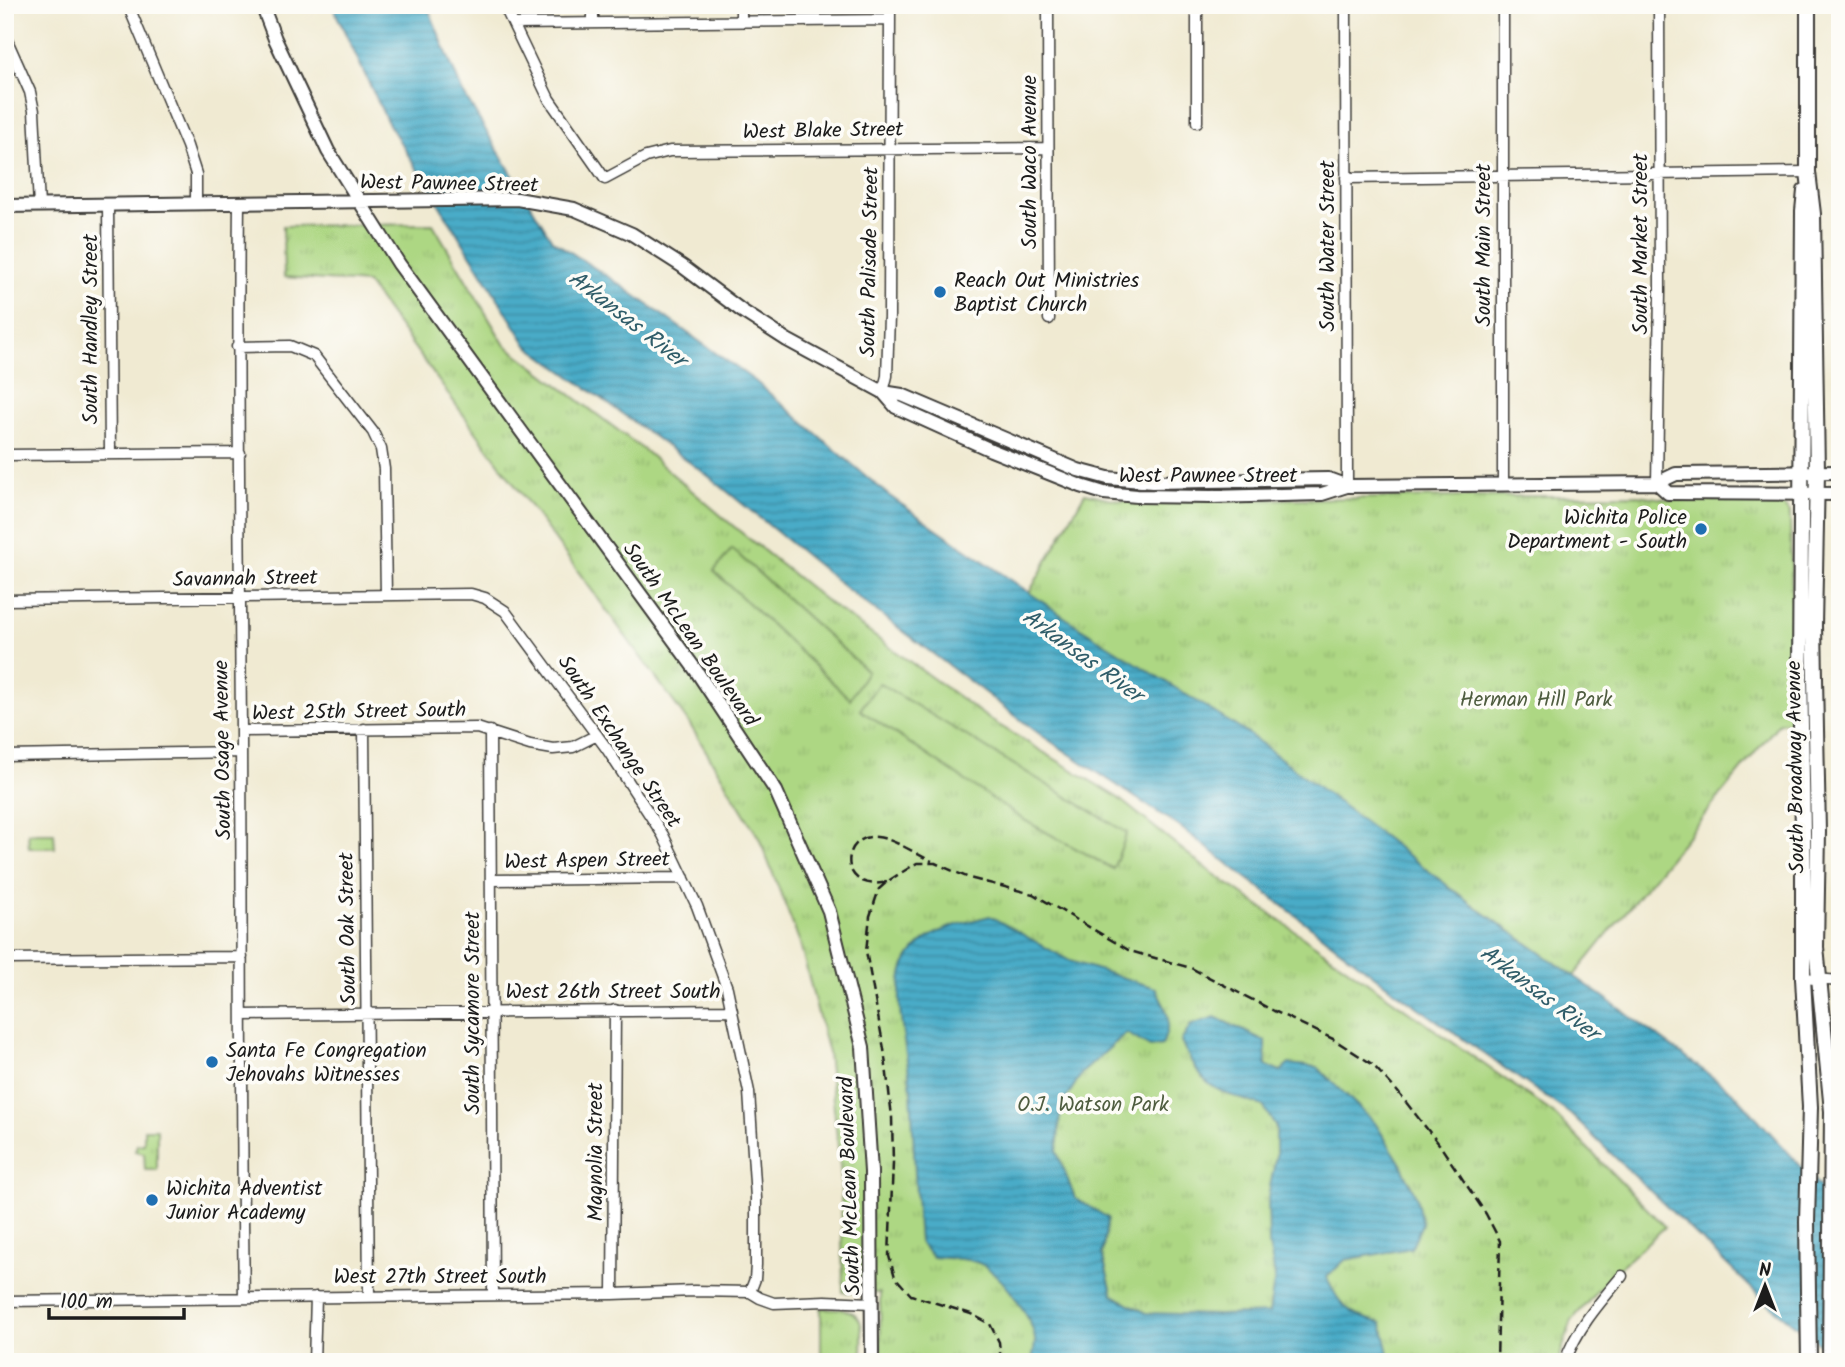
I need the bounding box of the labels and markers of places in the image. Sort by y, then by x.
place label: Reach Out Ministries Baptist Church [954,265,1139,322]
marker: Reach Out Ministries Baptist Church [932,284,948,300]
place label: Wichita Police Department - South [1507,502,1688,559]
marker: Wichita Police Department - South [1693,521,1709,537]
place label: Santa Fe Congregation Jehovahs Witnesses [226,1035,427,1092]
marker: Santa Fe Congregation Jehovahs Witnesses [204,1054,220,1070]
place label: Wichita Adventist Junior Academy [166,1173,323,1230]
marker: Wichita Adventist Junior Academy [144,1192,160,1208]

